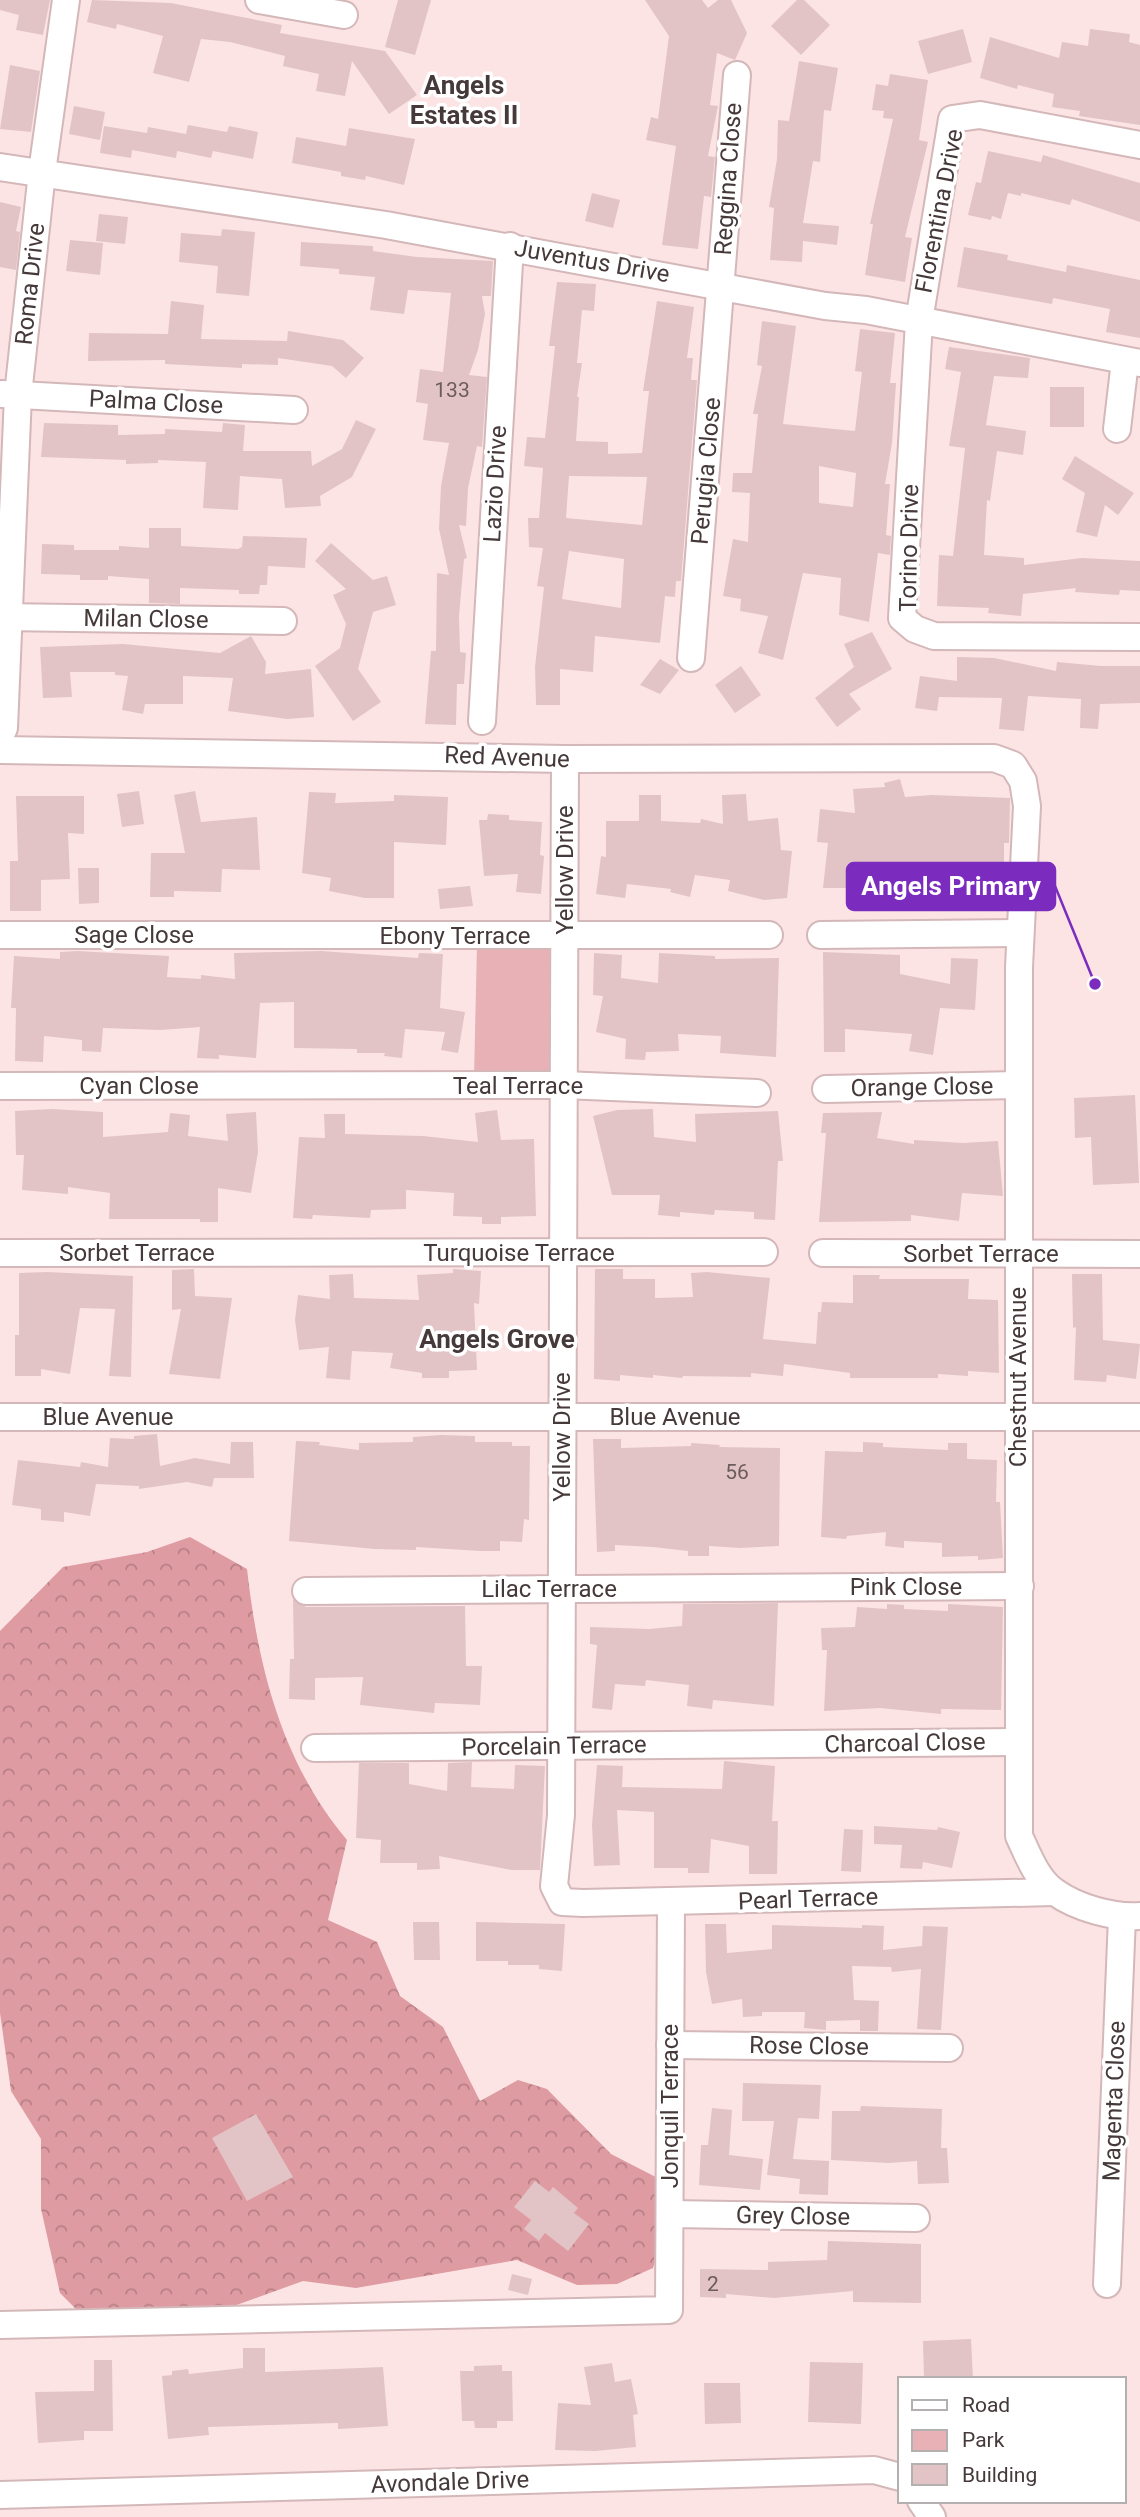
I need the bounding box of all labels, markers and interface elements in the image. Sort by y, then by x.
district label: Angels Estates II [410,70,518,130]
street label: Reggina Close [709,102,747,256]
street label: Florentina Drive [909,127,969,295]
street label: Roma Drive [10,222,50,346]
street label: Juventus Drive [512,234,672,288]
house number: 133 [434,378,470,402]
street label: Palma Close [88,385,224,419]
street label: Perugia Close [686,396,726,546]
street label: Lazio Drive [478,425,512,543]
street label: Torino Drive [894,484,924,612]
street label: Milan Close [83,604,209,634]
street label: Red Avenue [444,741,570,773]
street label: Yellow Drive [551,805,579,935]
callout: Angels Primary [847,863,1055,910]
text: Angels Primary [861,871,1042,901]
street label: Sage Close [74,921,194,949]
street label: Ebony Terrace [380,922,530,950]
street label: Cyan Close [79,1072,199,1100]
street label: Teal Terrace [453,1072,583,1100]
street label: Orange Close [850,1072,994,1102]
street label: Sorbet Terrace [59,1239,215,1267]
street label: Turquoise Terrace [423,1239,615,1267]
street label: Sorbet Terrace [903,1240,1059,1268]
street label: Chestnut Avenue [1004,1287,1032,1467]
district label: Angels Grove [419,1324,575,1354]
street label: Yellow Drive [548,1372,576,1502]
street label: Blue Avenue [42,1403,174,1431]
street label: Blue Avenue [609,1403,741,1431]
house number: 56 [725,1460,749,1484]
street label: Pink Close [850,1573,962,1601]
street label: Lilac Terrace [481,1575,617,1603]
street label: Charcoal Close [824,1728,986,1758]
street label: Porcelain Terrace [461,1730,647,1762]
street label: Pearl Terrace [737,1883,879,1915]
street label: Magenta Close [1097,2020,1131,2182]
street label: Jonquil Terrace [656,2024,684,2188]
street label: Rose Close [749,2031,869,2061]
street label: Grey Close [736,2201,850,2231]
house number: 2 [707,2272,719,2296]
legend [898,2377,1126,2503]
text: Road [962,2393,1010,2417]
text: Park [962,2428,1005,2452]
text: Building [962,2463,1037,2487]
street label: Avondale Drive [370,2465,530,2499]

